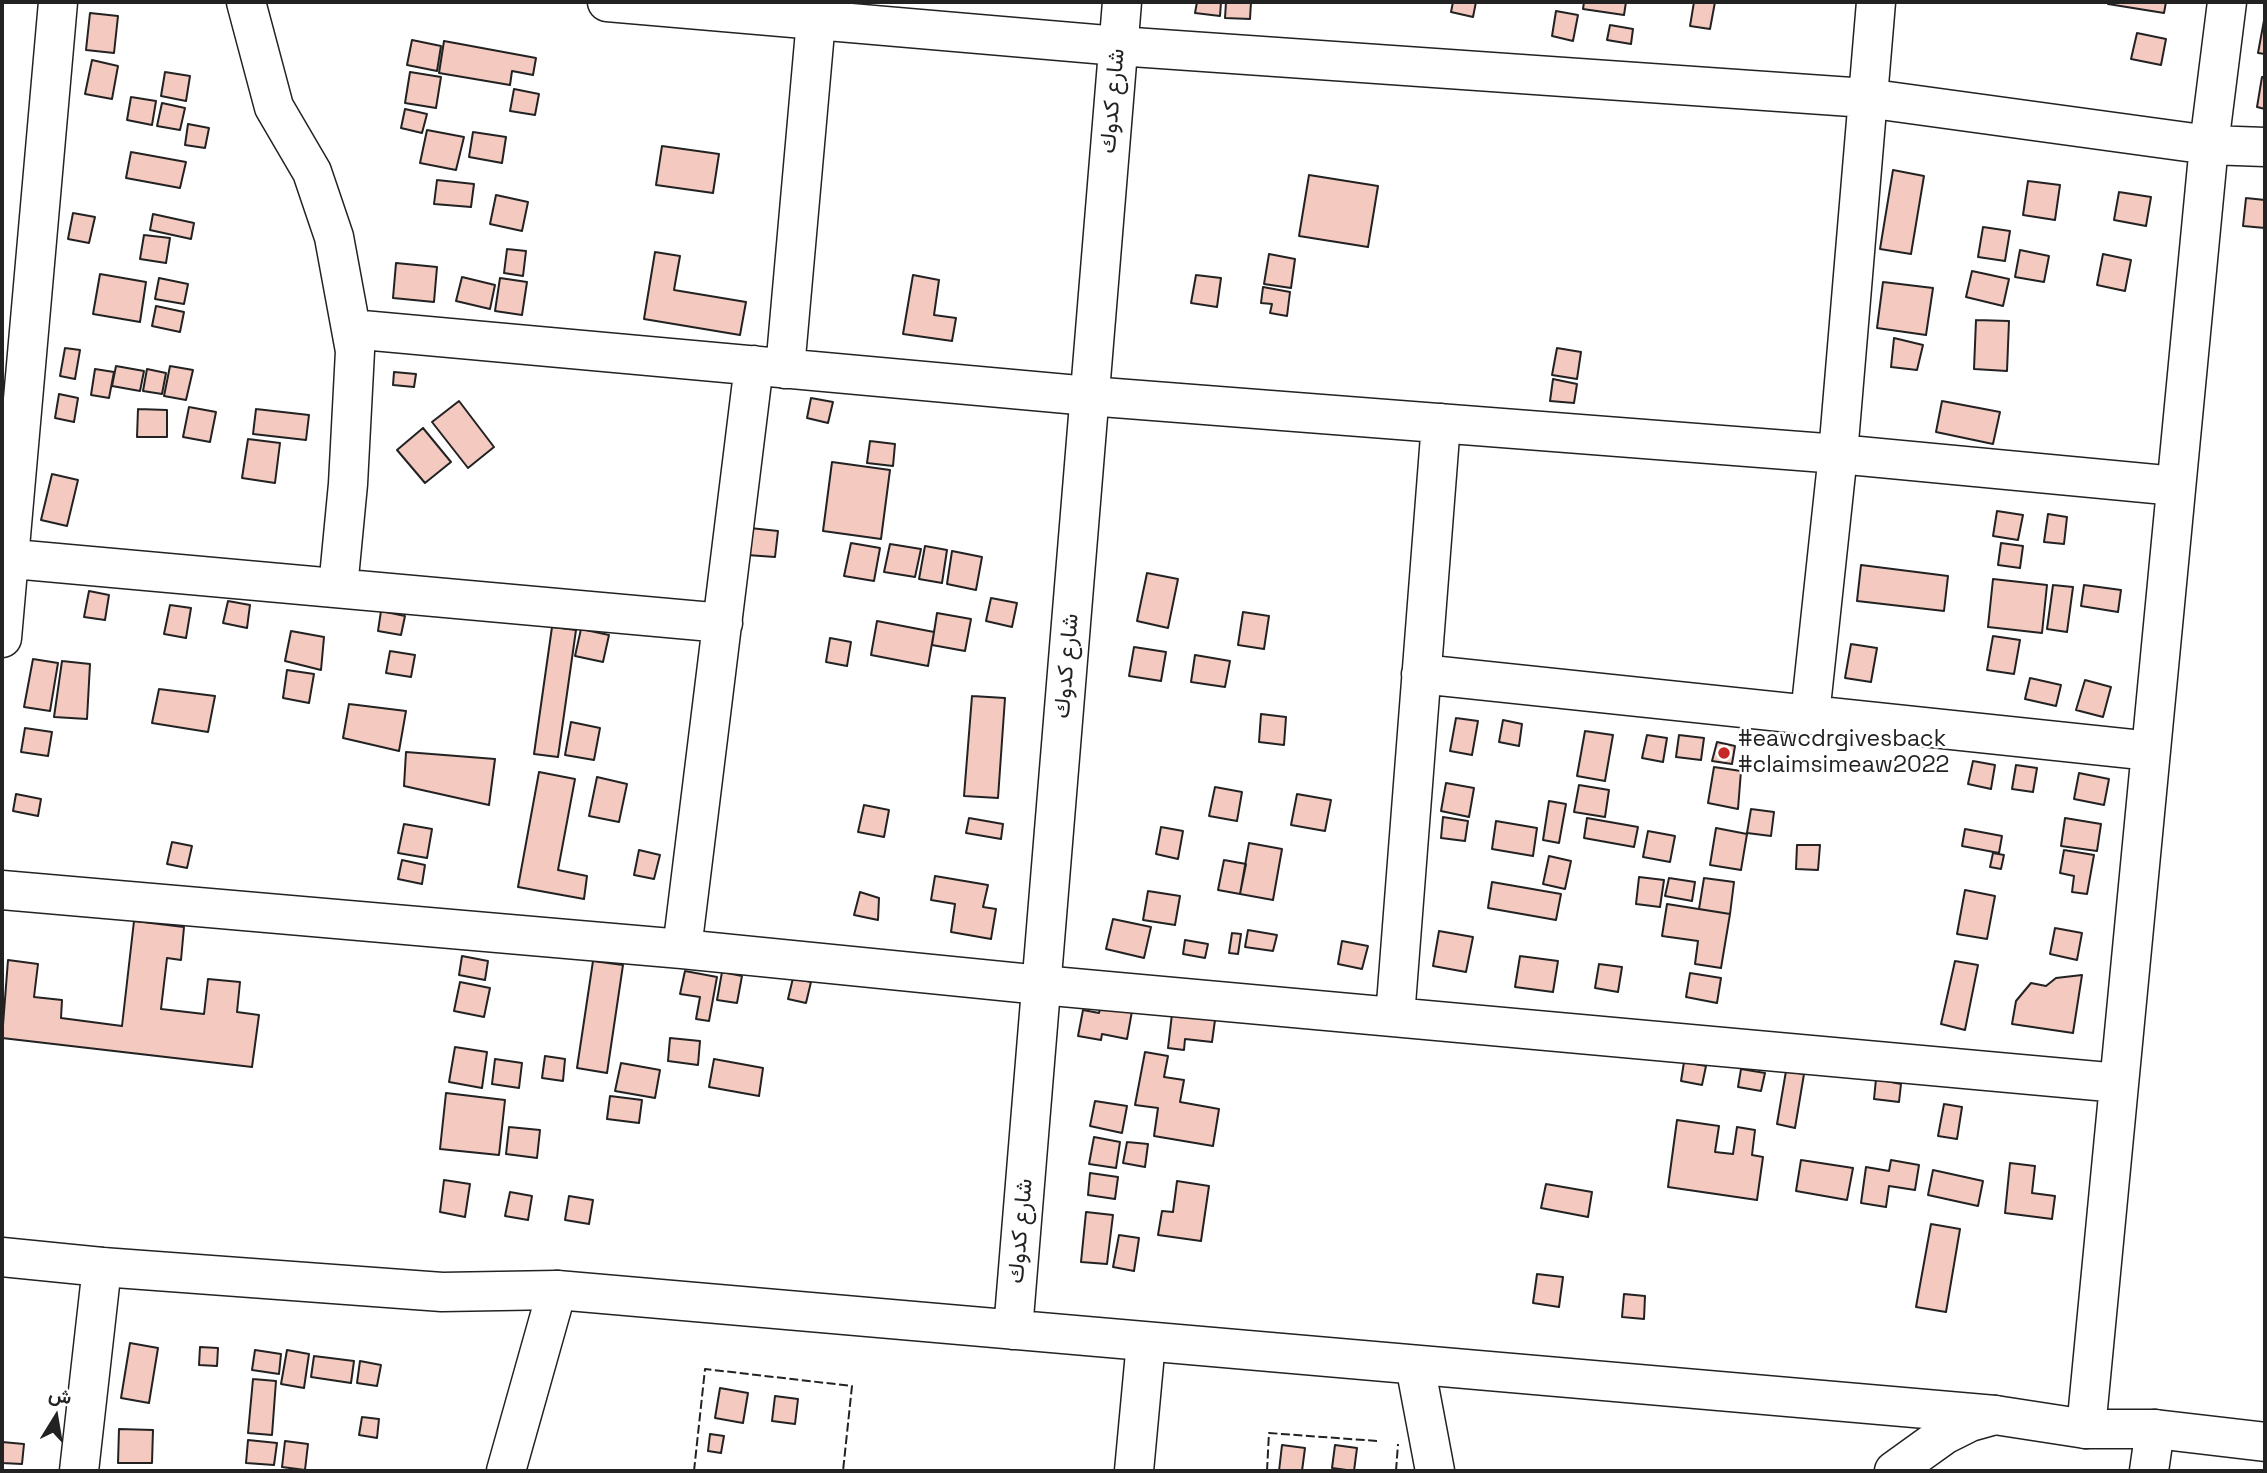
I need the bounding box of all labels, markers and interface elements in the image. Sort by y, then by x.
street label: شارع كدوك [1095,47,1131,155]
street label: شارع كدوك [1049,612,1085,720]
place label: #eawcdrgivesback #claimsimeaw2022 [1738,726,1949,780]
marker: #eawcdrgivesback #claimsimeaw2022 [1716,745,1732,761]
street label: شارع كدوك [1003,1177,1039,1285]
text: ش [47,1381,74,1410]
north arrow [21,1382,91,1452]

